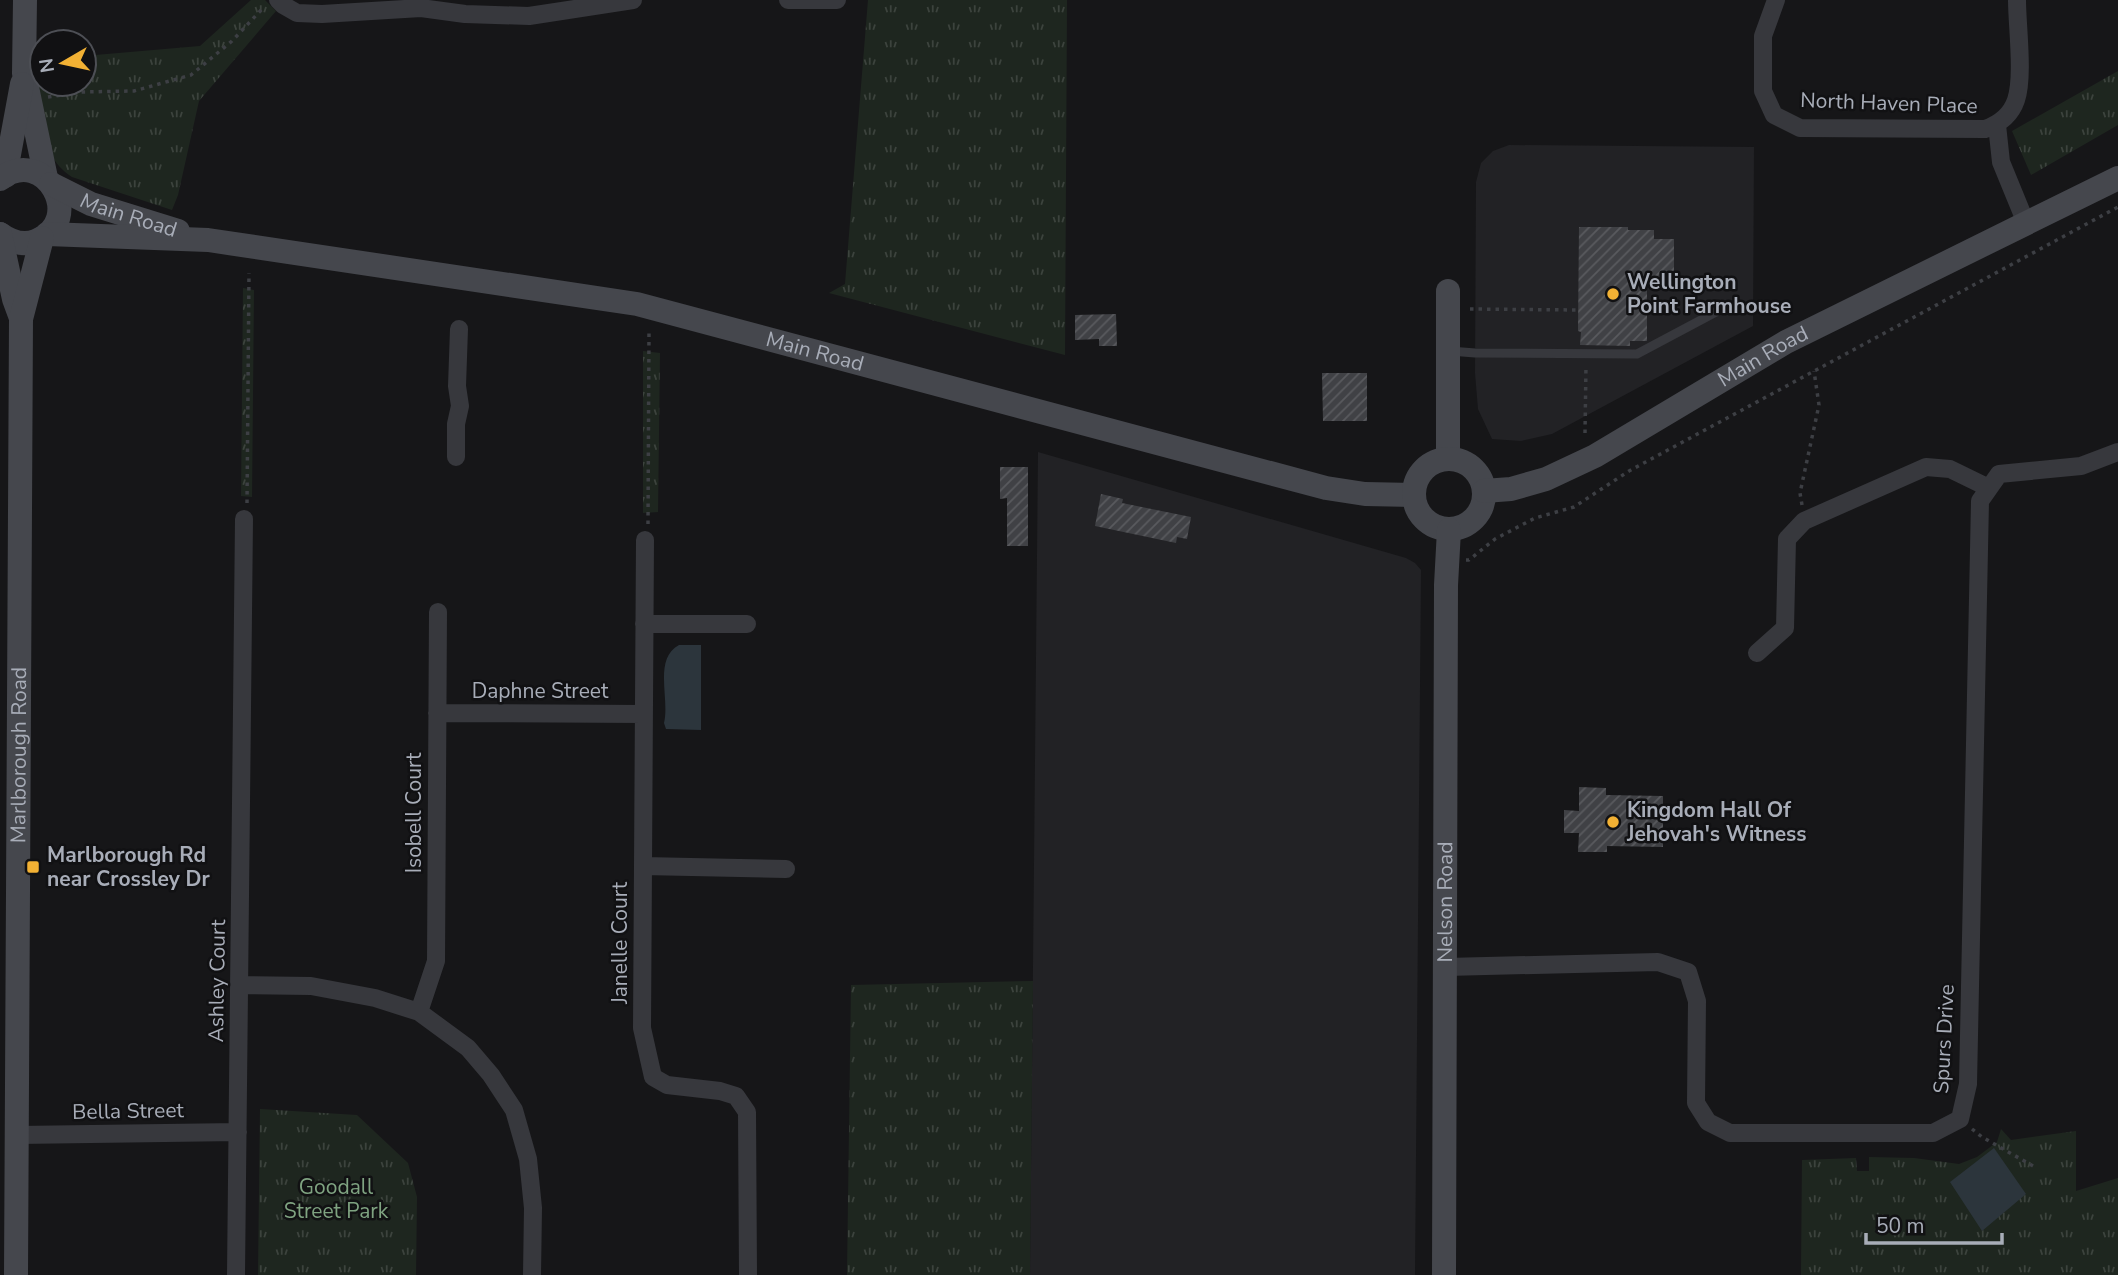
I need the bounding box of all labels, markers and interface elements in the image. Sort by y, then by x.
north arrow [28,28,98,98]
text: N [33,56,61,75]
street label: North Haven Place [1800,86,1978,120]
street label: Main Road [75,187,181,244]
place label: Wellington Point Farmhouse [1627,268,1791,320]
marker: Wellington Point Farmhouse [1605,286,1621,302]
street label: Main Road [1713,319,1813,394]
street label: Main Road [763,325,867,378]
street label: Marlborough Road [4,667,33,843]
street label: Daphne Street [472,677,609,705]
street label: Isobell Court [400,752,428,873]
place label: Kingdom Hall Of Jehovah's Witness [1626,796,1807,848]
marker: Kingdom Hall Of Jehovah's Witness [1605,814,1621,830]
place label: Marlborough Rd near Crossley Dr [47,841,210,893]
street label: Nelson Road [1431,842,1459,962]
marker: Marlborough Rd near Crossley Dr [25,859,41,875]
street label: Janelle Court [606,881,634,1005]
street label: Ashley Court [202,919,232,1043]
street label: Spurs Drive [1927,984,1961,1094]
street label: Bella Street [72,1096,185,1126]
park label: Goodall Street Park [284,1173,389,1225]
scale bar [1866,1202,2002,1246]
text: 50 m [1876,1212,1925,1240]

